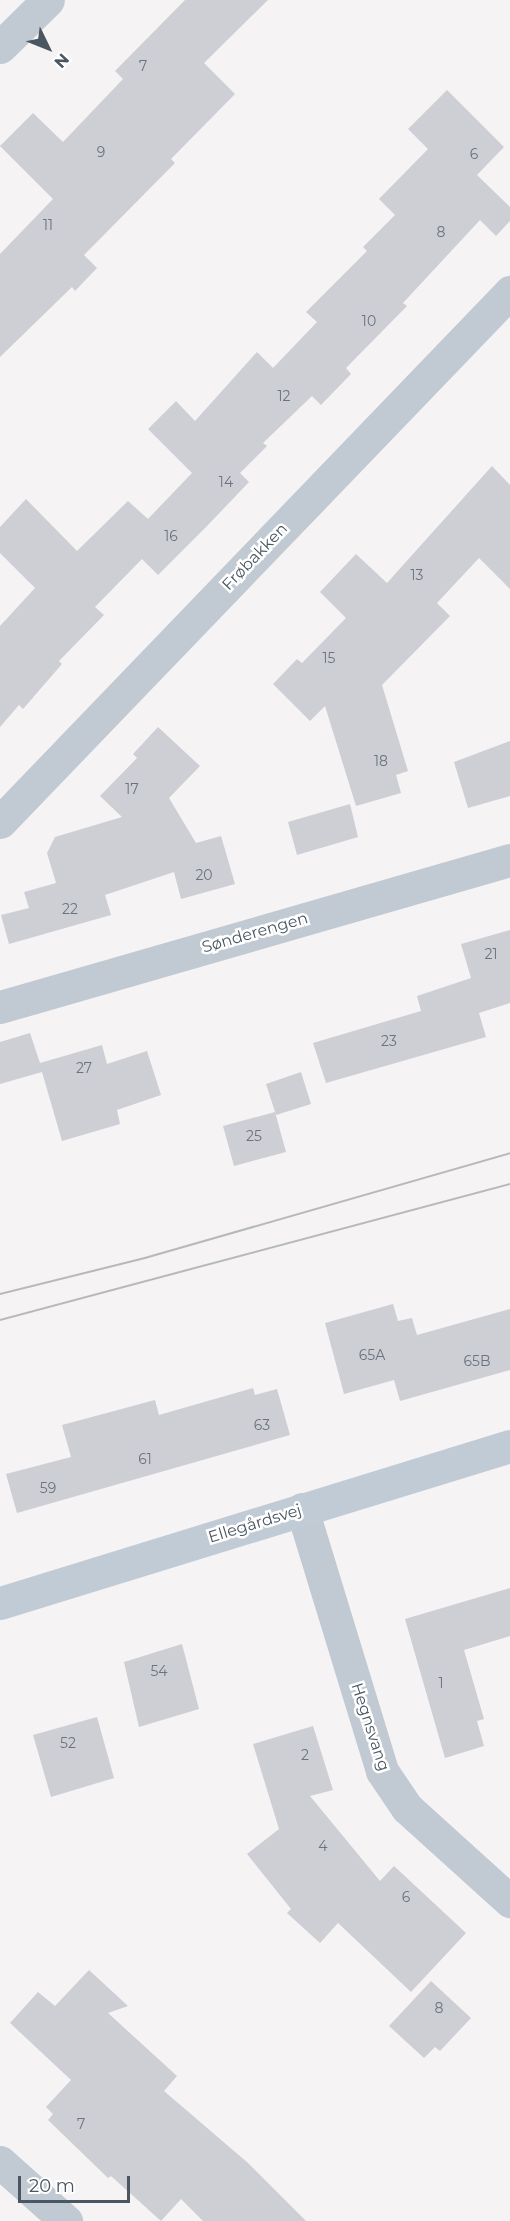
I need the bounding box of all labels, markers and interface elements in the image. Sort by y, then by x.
north arrow [18,18,78,78]
text: N [50,49,73,72]
house number: 7 [139,58,147,74]
house number: 9 [97,144,105,160]
house number: 6 [470,146,478,162]
house number: 11 [43,217,53,233]
house number: 8 [437,224,445,240]
house number: 10 [362,313,376,329]
house number: 12 [277,388,291,404]
house number: 14 [219,474,233,490]
street label: Frøbakken [218,519,292,595]
house number: 16 [164,528,178,544]
house number: 13 [411,567,423,583]
house number: 15 [323,650,335,666]
house number: 18 [374,753,388,769]
house number: 17 [125,781,139,797]
house number: 20 [195,867,213,883]
house number: 22 [62,901,78,917]
street label: Sønderengen [200,909,310,957]
house number: 21 [484,946,498,962]
house number: 23 [381,1033,397,1049]
house number: 27 [76,1060,92,1076]
house number: 25 [246,1128,262,1144]
house number: 65A [359,1347,385,1363]
house number: 65B [463,1353,491,1369]
house number: 63 [254,1417,270,1433]
house number: 61 [138,1451,152,1467]
house number: 59 [40,1480,56,1496]
street label: Ellegårdsvej [206,1501,304,1547]
house number: 54 [150,1663,168,1679]
house number: 1 [438,1675,444,1691]
street label: Hegnsvang [347,1680,393,1774]
house number: 52 [60,1735,76,1751]
house number: 2 [301,1747,309,1763]
house number: 4 [318,1838,328,1854]
house number: 6 [402,1889,410,1905]
house number: 8 [435,2000,443,2016]
house number: 7 [77,2116,85,2132]
scale bar [21,2164,134,2202]
text: 20 m [29,2175,75,2197]

